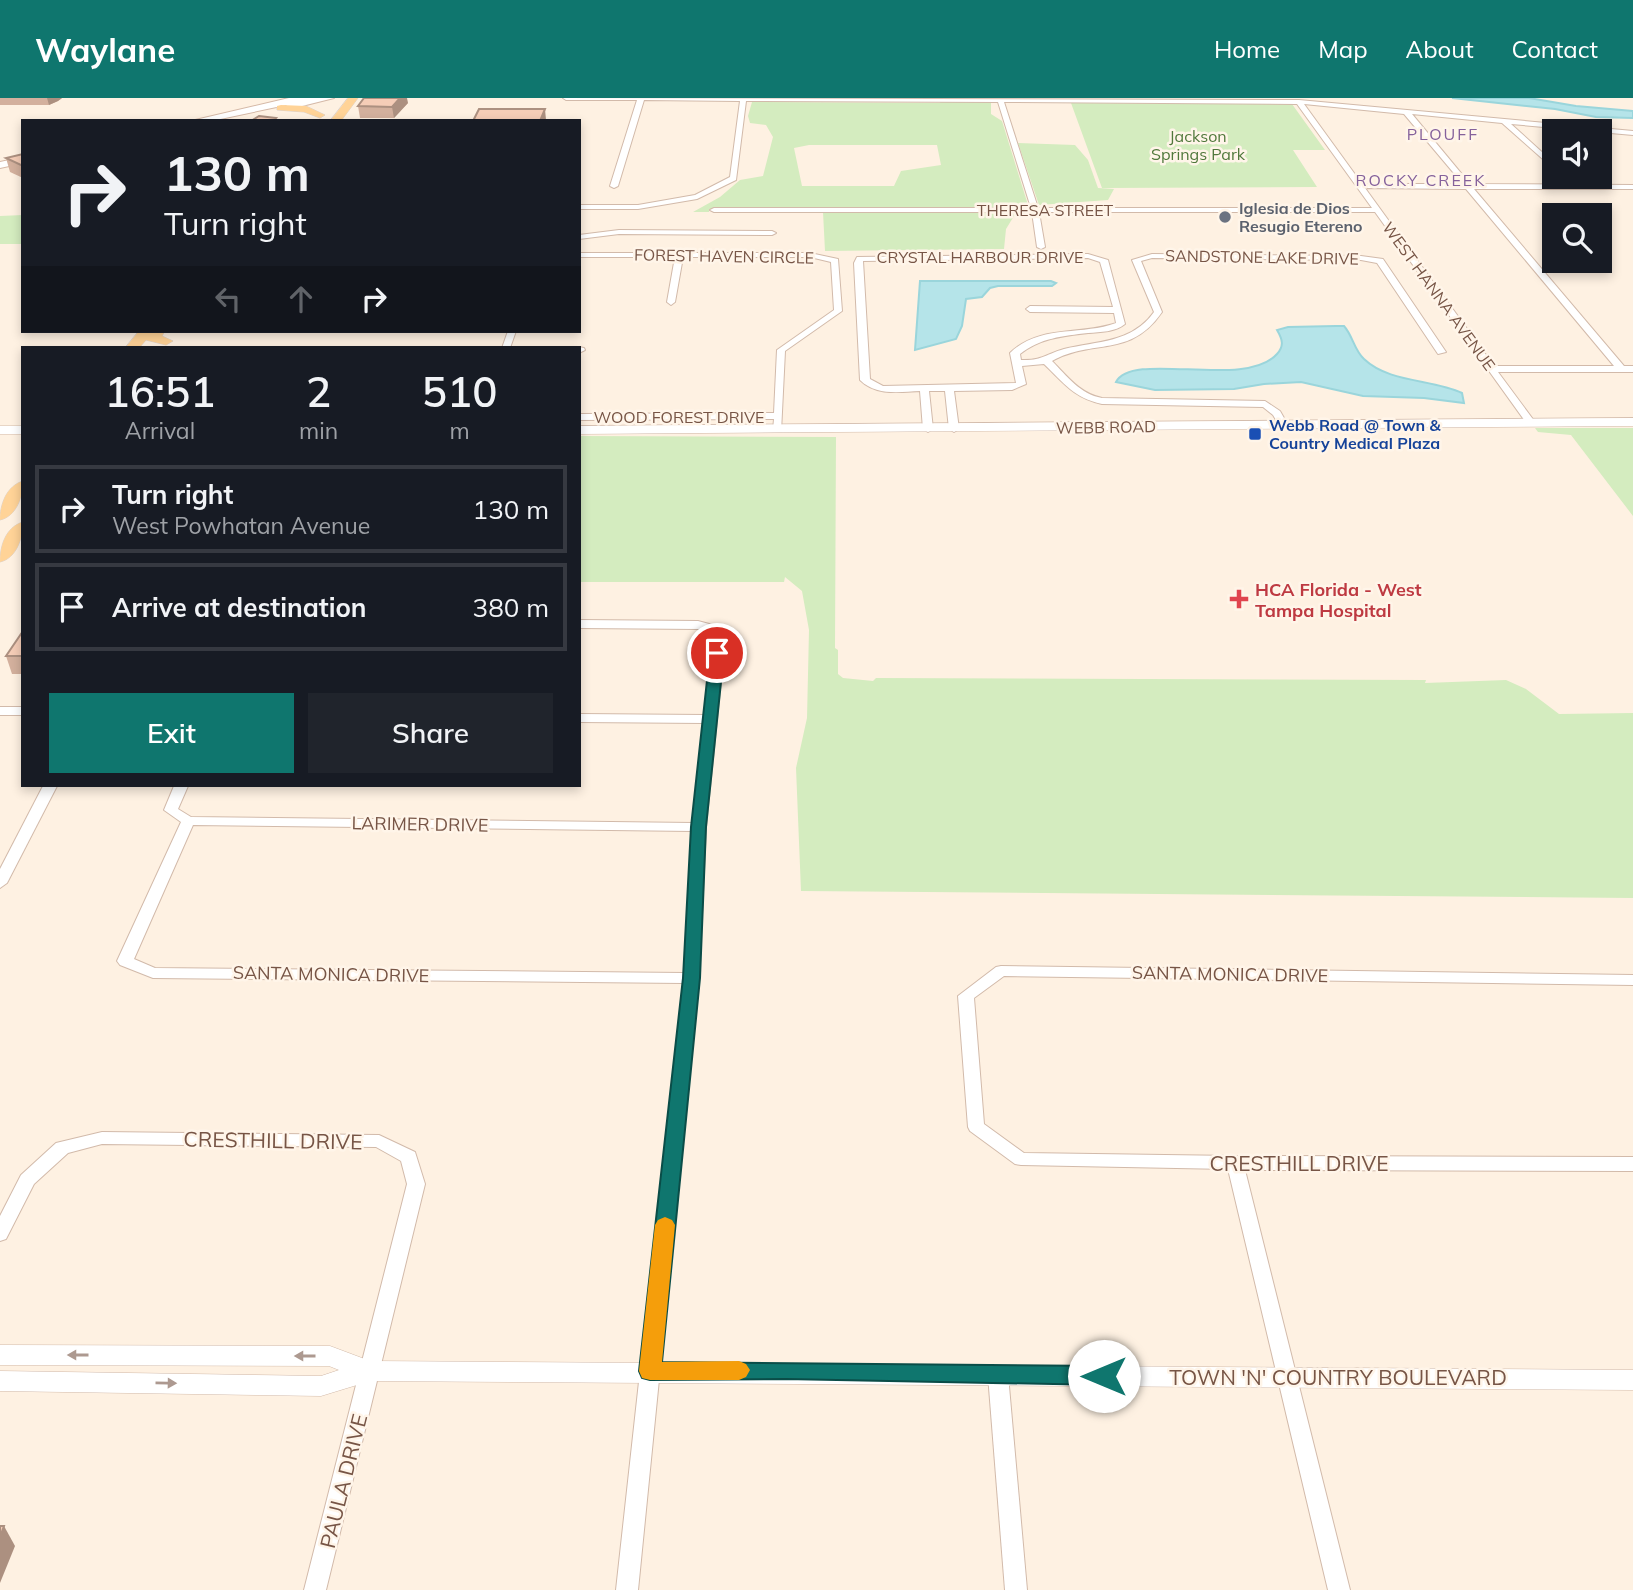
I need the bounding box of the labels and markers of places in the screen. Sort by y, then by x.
place label: Iglesia de Dios Resugio Etereno [1239,198,1363,236]
marker: Iglesia de Dios Resugio Etereno [1217,209,1233,225]
place label: Webb Road @ Town & Country Medical Plaza [1269,415,1442,453]
marker: Webb Road @ Town & Country Medical Plaza [1247,426,1263,442]
place label: HCA Florida - West Tampa Hospital [1255,578,1422,622]
marker: HCA Florida - West Tampa Hospital [1229,589,1249,609]
pin [687,623,747,683]

